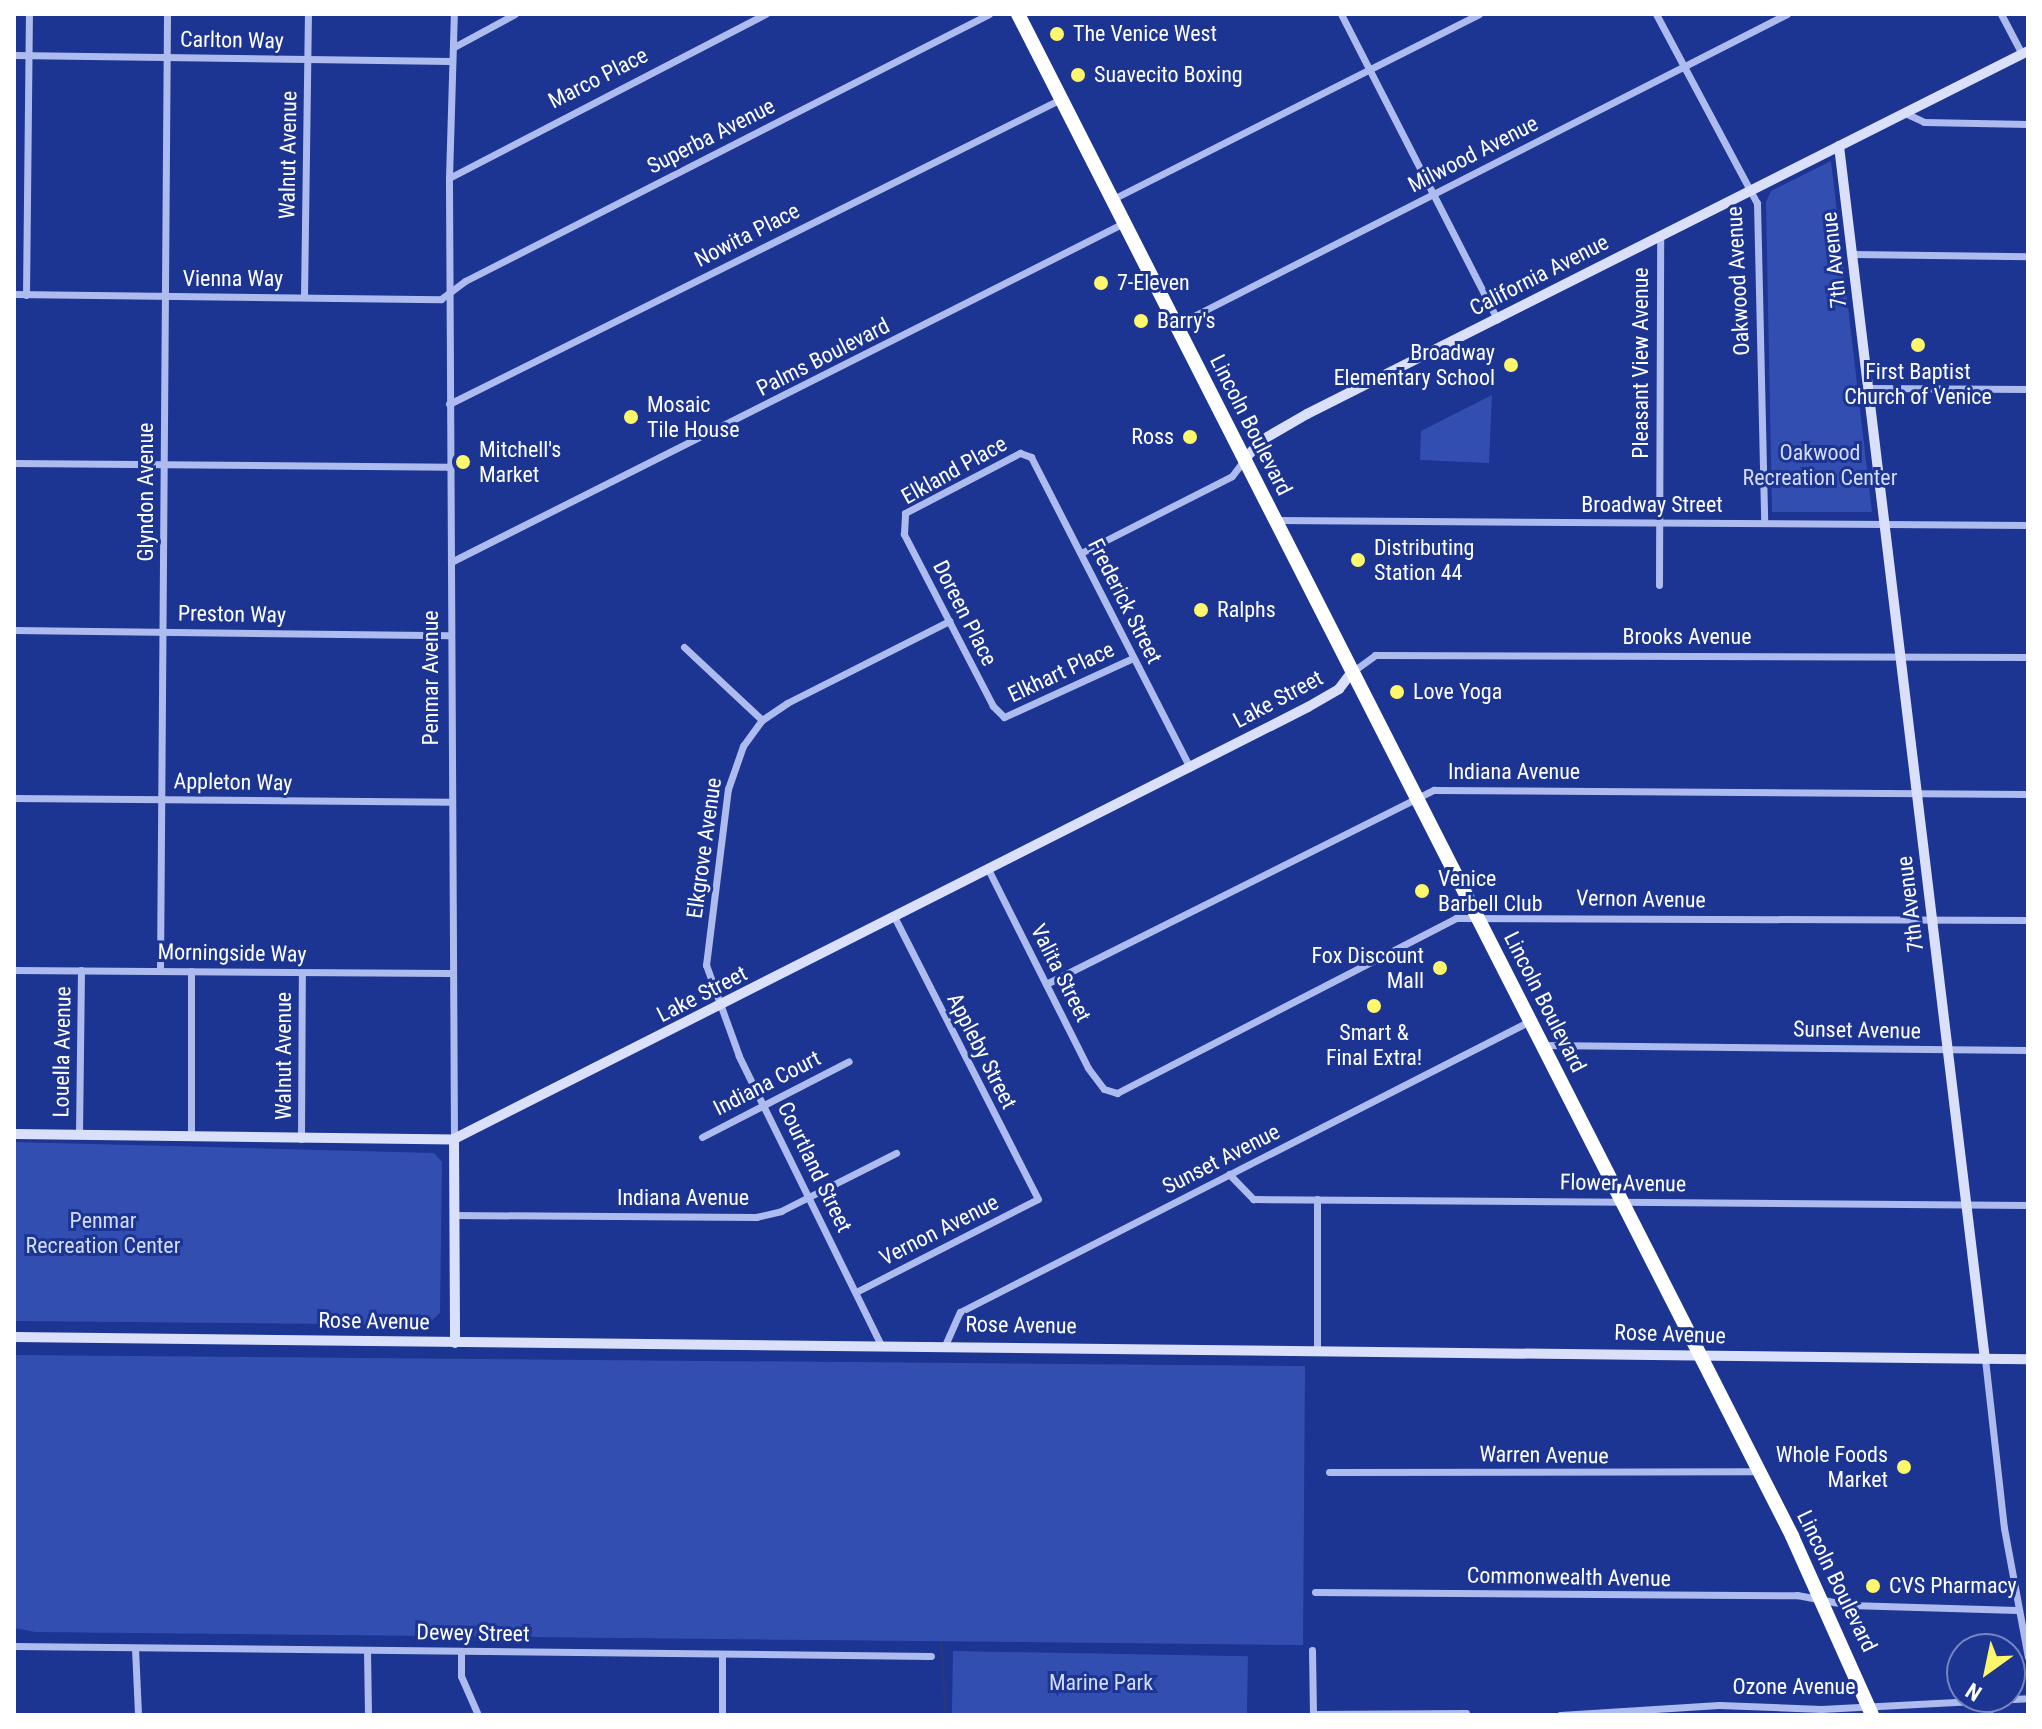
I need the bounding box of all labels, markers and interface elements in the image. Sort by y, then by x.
place label: The Venice West [1073,21,1217,47]
marker: The Venice West [1048,25,1066,43]
street label: Carlton Way [180,26,284,54]
street label: Marco Place [544,42,652,114]
place label: Suavecito Boxing [1094,62,1243,88]
marker: Suavecito Boxing [1069,66,1087,84]
street label: Walnut Avenue [274,91,302,219]
street label: Superba Avenue [643,93,779,179]
street label: Milwood Avenue [1404,110,1542,198]
street label: Nowita Place [690,197,804,273]
street label: Oakwood Avenue [1721,206,1755,356]
street label: 7th Avenue [1816,211,1852,309]
street label: California Avenue [1465,229,1613,321]
street label: Vienna Way [183,266,283,292]
street label: Pleasant View Avenue [1628,267,1654,459]
place label: 7-Eleven [1117,270,1190,296]
marker: 7-Eleven [1092,274,1110,292]
place label: Barry's [1157,308,1215,334]
street label: Palms Boulevard [752,312,894,402]
marker: Barry's [1132,312,1150,330]
marker: First Baptist Church of Venice [1909,336,1927,354]
place label: Broadway Elementary School [1334,339,1495,390]
street label: Lincoln Boulevard [1204,350,1298,500]
marker: Broadway Elementary School [1502,356,1520,374]
place label: First Baptist Church of Venice [1844,358,1992,410]
place label: Mosaic Tile House [647,391,740,442]
marker: Mosaic Tile House [622,408,640,426]
street label: Glyndon Avenue [133,423,159,561]
place label: Ross [1131,424,1174,450]
marker: Ross [1181,428,1199,446]
street label: Elkland Place [897,430,1011,510]
place label: Mitchell's Market [479,436,561,488]
park label: Oakwood Recreation Center [1743,439,1897,490]
marker: Mitchell's Market [454,453,472,471]
street label: Broadway Street [1581,492,1723,518]
street label: Frederick Street [1082,534,1168,668]
place label: Distributing Station 44 [1374,534,1474,586]
marker: Distributing Station 44 [1349,551,1367,569]
street label: Doreen Place [927,556,1003,670]
place label: Ralphs [1217,597,1276,623]
street label: Preston Way [178,600,286,628]
marker: Ralphs [1192,601,1210,619]
street label: Penmar Avenue [418,610,444,746]
street label: Brooks Avenue [1623,624,1751,650]
street label: Elkhart Place [1004,636,1118,708]
street label: Lake Street [1229,664,1327,734]
place label: Love Yoga [1413,679,1502,705]
marker: Love Yoga [1388,683,1406,701]
street label: Indiana Avenue [1448,759,1580,785]
street label: Appleton Way [173,768,293,796]
street label: Elkgrove Avenue [681,776,727,920]
street label: 7th Avenue [1891,855,1929,953]
place label: Venice Barbell Club [1438,865,1543,916]
marker: Venice Barbell Club [1413,882,1431,900]
street label: Vernon Avenue [1576,885,1706,913]
street label: Valita Street [1025,920,1097,1026]
street label: Lincoln Boulevard [1498,927,1592,1077]
street label: Morningside Way [157,939,307,967]
place label: Fox Discount Mall [1311,942,1424,994]
marker: Fox Discount Mall [1431,959,1449,977]
street label: Lake Street [653,960,751,1028]
street label: Louella Avenue [48,986,76,1118]
street label: Appleby Street [942,989,1022,1113]
street label: Walnut Avenue [271,992,297,1120]
marker: Smart & Final Extra! [1365,997,1383,1015]
street label: Sunset Avenue [1793,1016,1921,1044]
place label: Smart & Final Extra! [1326,1019,1422,1070]
street label: Indiana Court [709,1045,825,1121]
street label: Courtland Street [772,1098,858,1236]
street label: Sunset Avenue [1158,1118,1284,1200]
street label: Flower Avenue [1560,1169,1686,1197]
street label: Indiana Avenue [617,1185,749,1211]
street label: Vernon Avenue [875,1189,1003,1271]
park label: Penmar Recreation Center [26,1207,180,1258]
street label: Rose Avenue [318,1307,430,1335]
street label: Rose Avenue [965,1311,1077,1339]
street label: Rose Avenue [1614,1319,1726,1349]
street label: Warren Avenue [1479,1441,1609,1469]
place label: Whole Foods Market [1776,1441,1888,1492]
marker: Whole Foods Market [1895,1458,1913,1476]
street label: Lincoln Boulevard [1791,1506,1883,1656]
street label: Commonwealth Avenue [1467,1562,1671,1592]
place label: CVS Pharmacy [1889,1573,2017,1599]
marker: CVS Pharmacy [1864,1577,1882,1595]
street label: Dewey Street [416,1619,530,1647]
north arrow [1946,1633,2026,1713]
park label: Marine Park [1049,1670,1153,1696]
street label: Ozone Avenue [1732,1674,1856,1700]
text: N [1961,1678,1986,1706]

